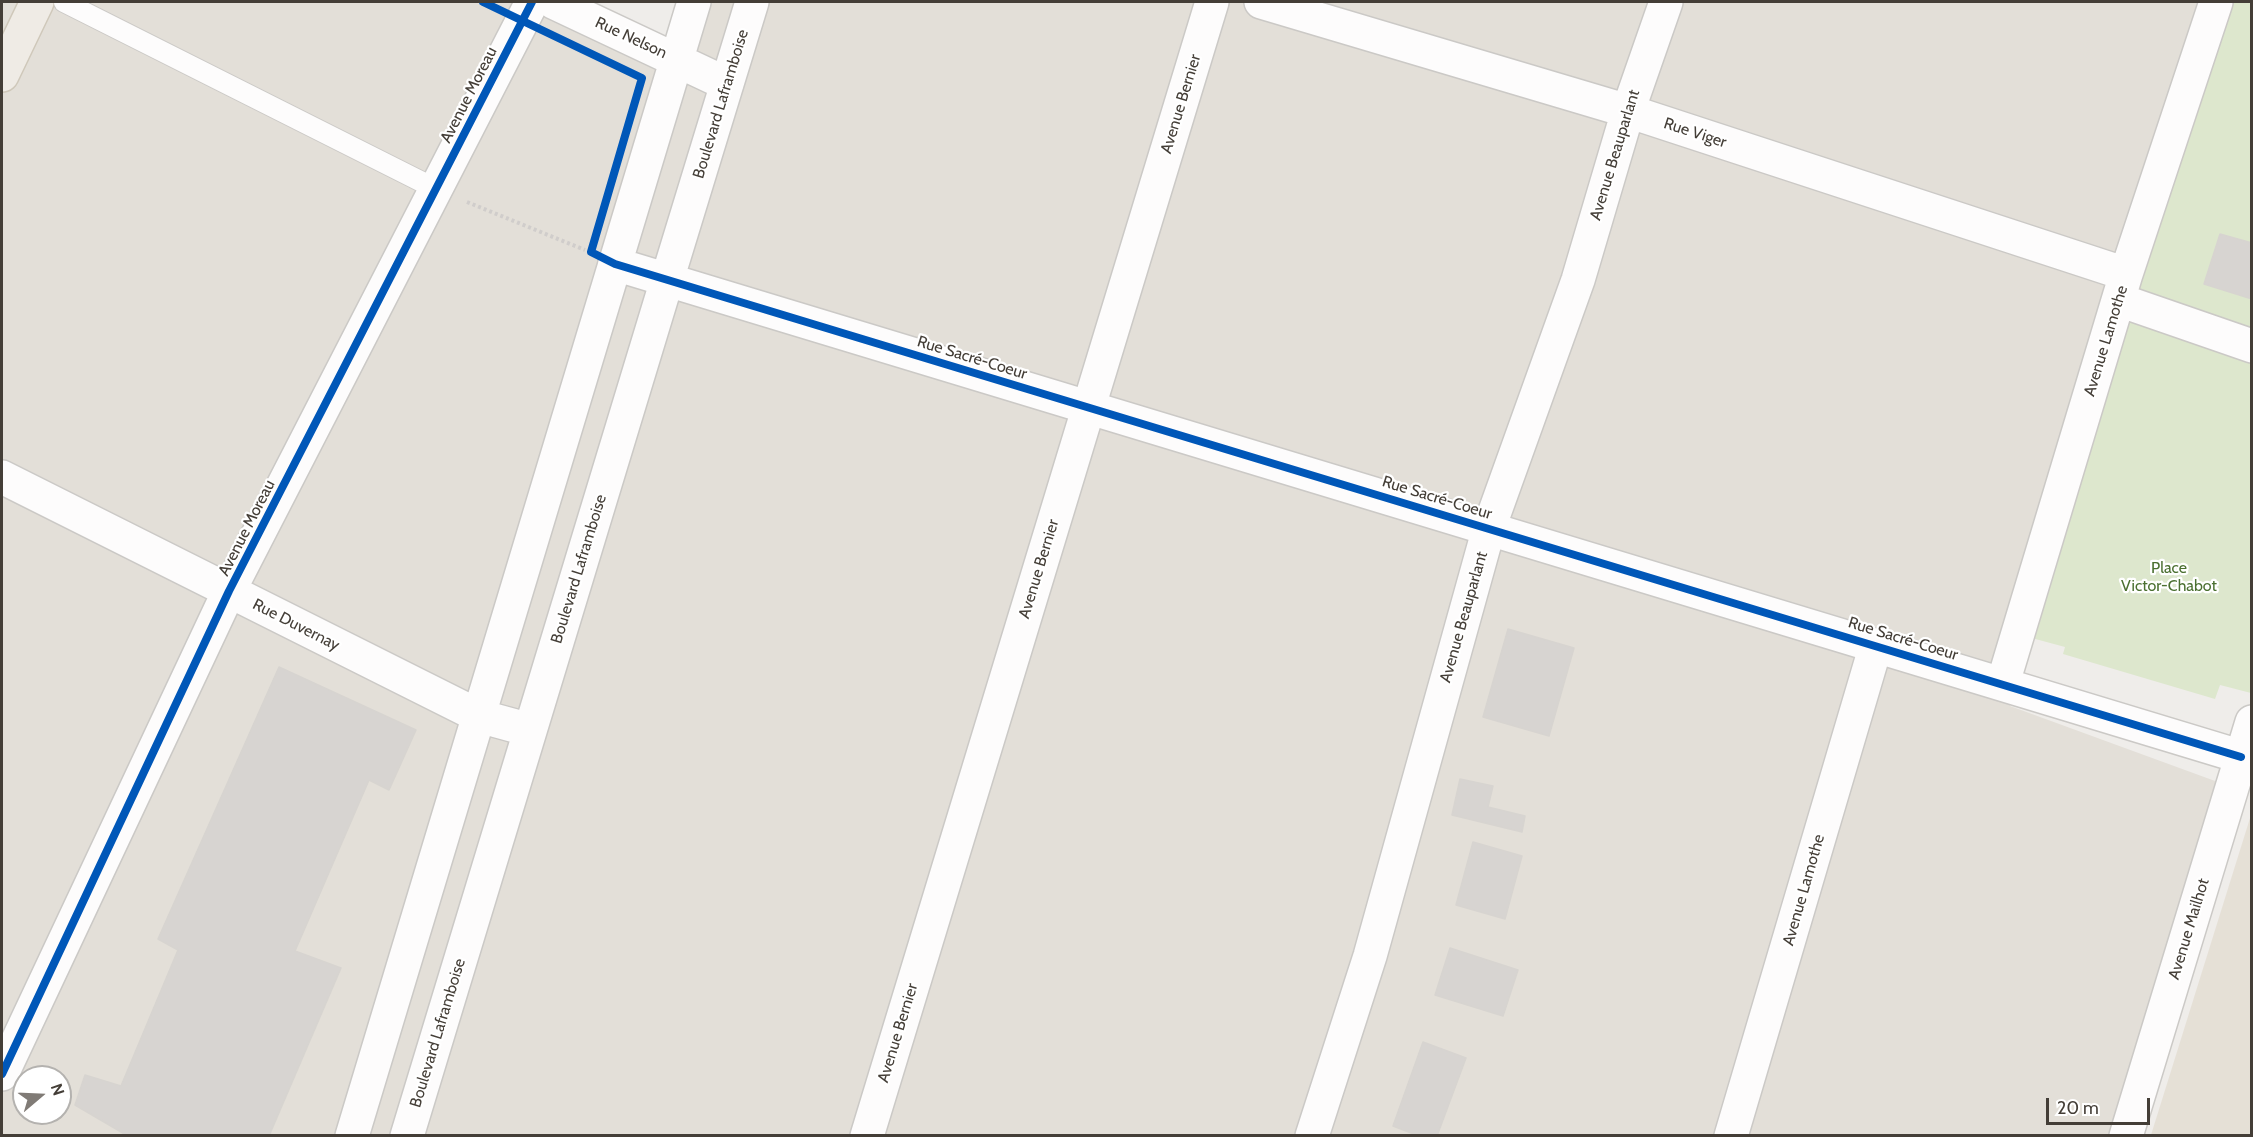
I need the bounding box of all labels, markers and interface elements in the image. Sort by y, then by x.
street label: Rue Nelson [592,13,670,63]
street label: Boulevard Laframboise [689,27,753,181]
street label: Avenue Moreau [437,44,501,146]
street label: Avenue Bernier [1157,52,1205,156]
street label: Avenue Beauparlant [1586,87,1644,223]
street label: Rue Viger [1661,114,1729,152]
street label: Avenue Lamothe [2080,283,2132,399]
street label: Rue Sacré-Coeur [915,332,1029,384]
street label: Rue Sacré-Coeur [1380,472,1494,524]
street label: Avenue Moreau [215,477,279,579]
street label: Boulevard Laframboise [547,492,611,646]
street label: Avenue Bernier [1015,517,1063,621]
street label: Avenue Beauparlant [1436,549,1492,685]
park label: Place Victor-Chabot [2121,558,2217,596]
street label: Rue Duvernay [249,595,343,655]
street label: Rue Sacré-Coeur [1846,613,1960,665]
street label: Avenue Lamothe [1779,832,1829,948]
street label: Avenue Mailhot [2164,876,2214,982]
street label: Boulevard Laframboise [406,956,470,1110]
street label: Avenue Bernier [874,981,922,1085]
north arrow [12,1065,72,1125]
text: N [47,1081,68,1098]
scale bar [2049,1086,2152,1124]
text: 20 m [2057,1097,2099,1119]

